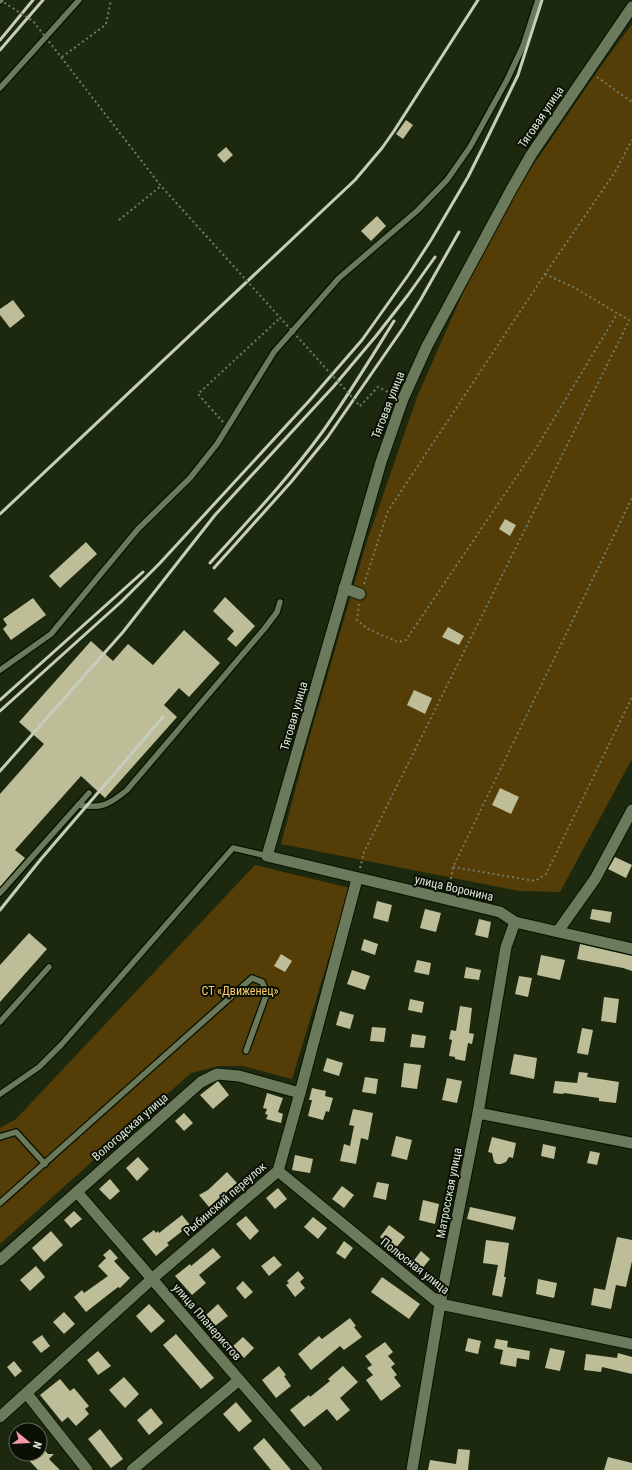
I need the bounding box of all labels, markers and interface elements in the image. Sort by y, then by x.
street label: Тяговая улица [515,83,567,150]
street label: Тяговая улица [369,369,407,441]
street label: Тяговая улица [277,680,311,752]
street label: улица Воронина [413,872,495,904]
park label: СТ «Движенец» [202,984,279,998]
street label: Вологодская улица [89,1090,171,1164]
street label: Матросская улица [433,1146,465,1239]
street label: Рыбинский переулок [181,1159,269,1239]
street label: Полюсная улица [378,1235,452,1297]
street label: улица Планеристов [170,1281,244,1363]
north arrow [8,1422,48,1462]
text: N [30,1440,44,1450]

